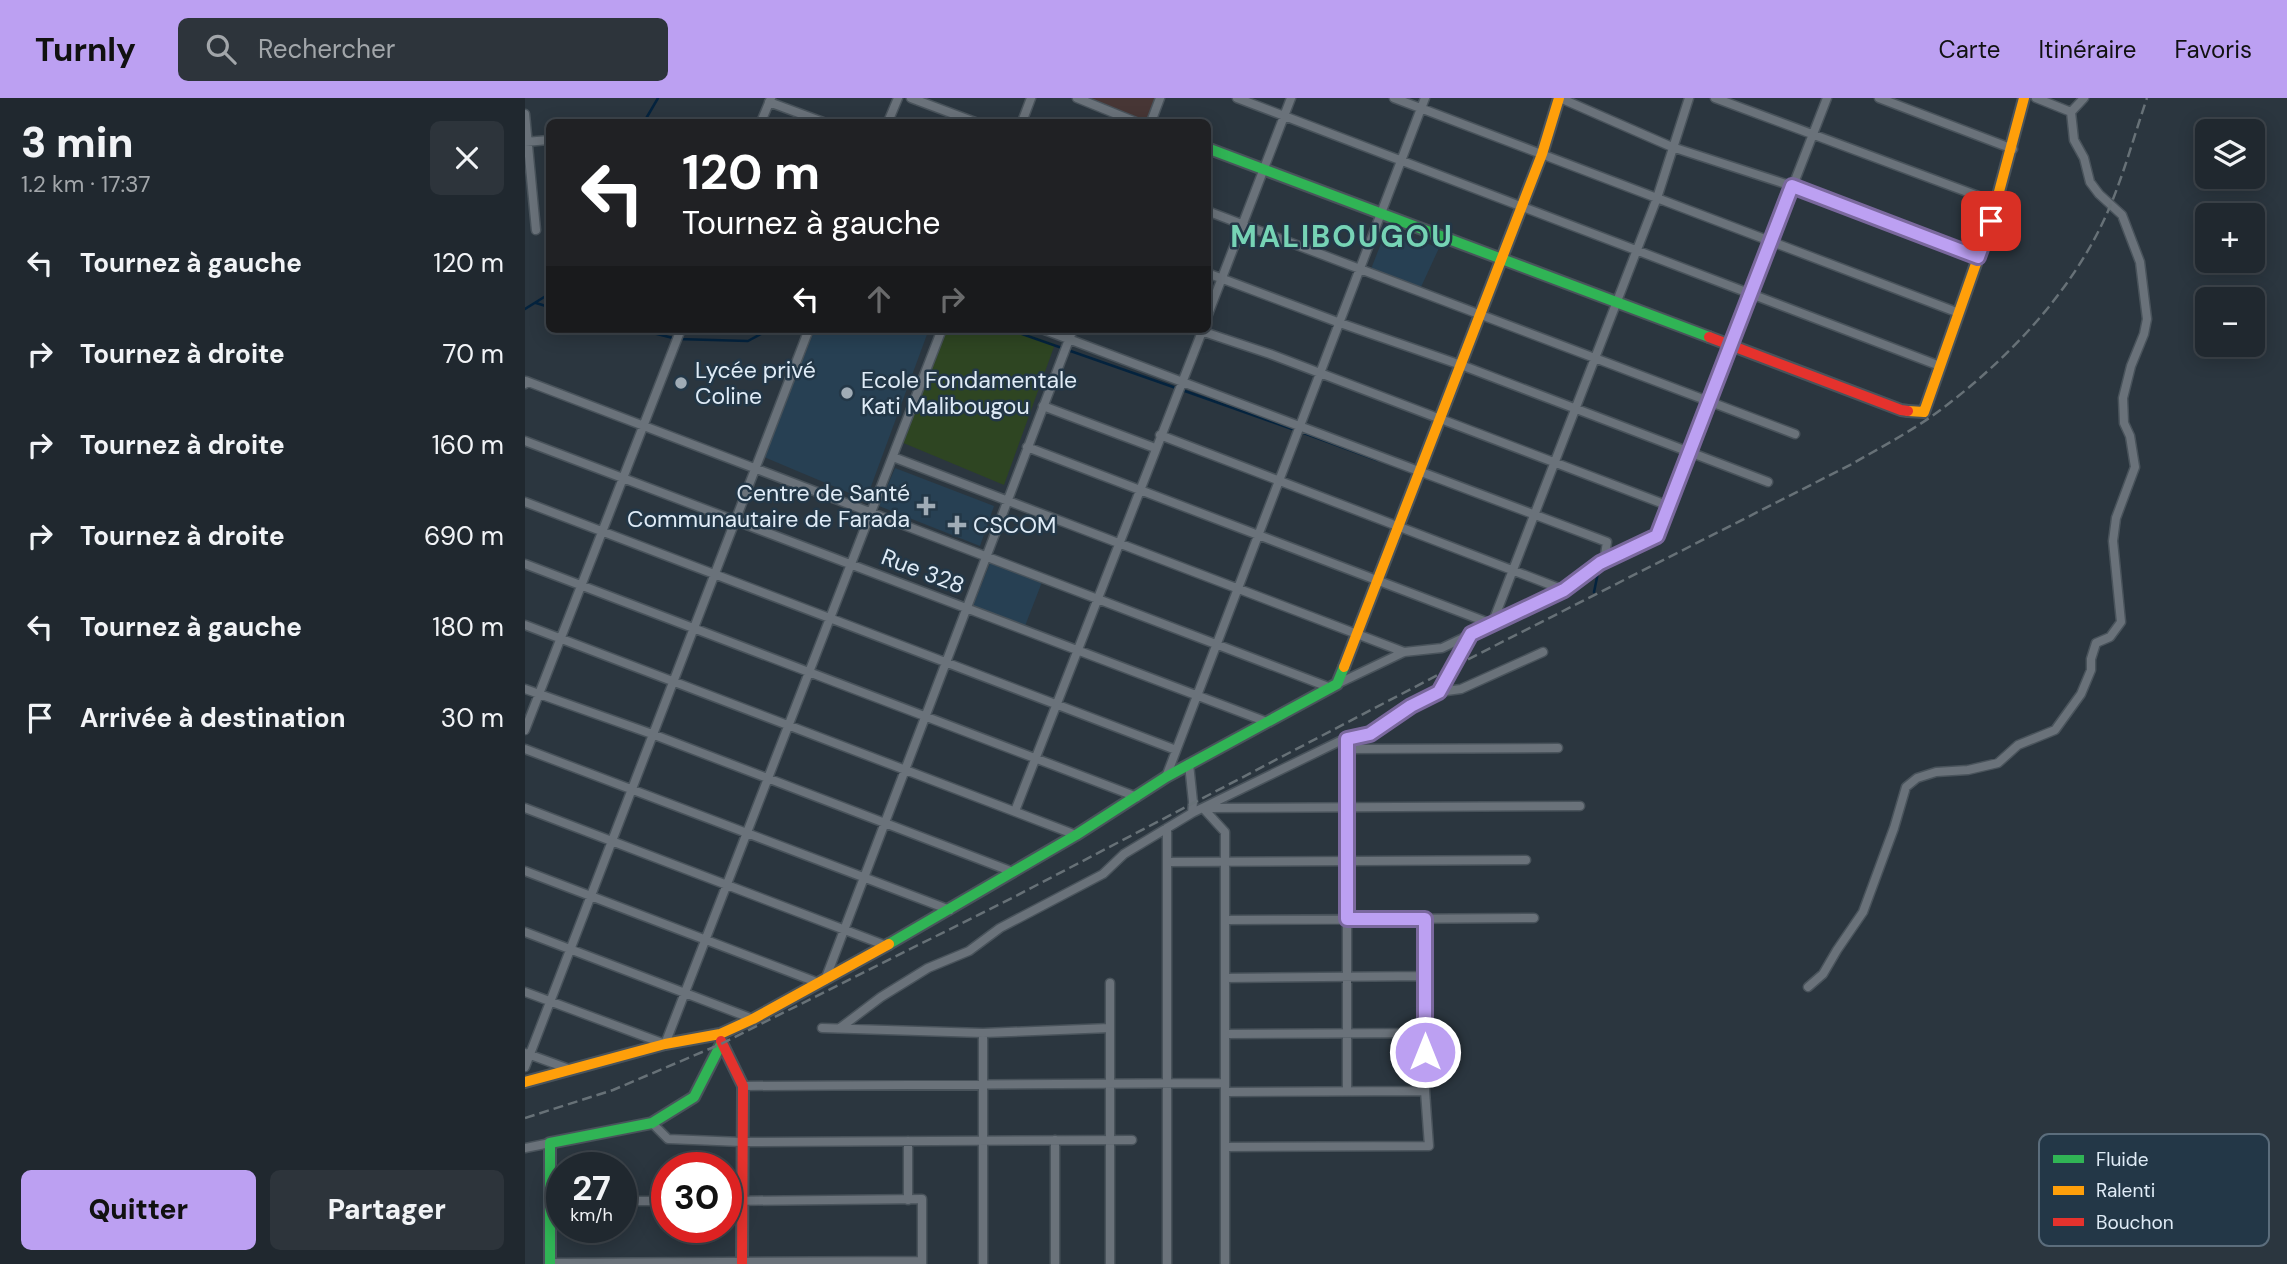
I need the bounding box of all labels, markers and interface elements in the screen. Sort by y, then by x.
search box [178,18,668,81]
text: Turnly [35,28,136,71]
icon: search [202,30,240,68]
text: Rechercher [258,32,395,66]
text: Carte [1939,34,2000,65]
text: Itinéraire [2038,34,2136,65]
text: Favoris [2174,34,2252,65]
text: 3 min [21,115,134,170]
map controls [2195,119,2265,357]
button: layers [2195,119,2265,189]
button: close [430,121,504,195]
text: 120 m [682,140,820,204]
icon: left [567,147,658,238]
text: 1.2 km · 17:37 [21,169,151,199]
pin [1961,191,2021,251]
text: Tournez à gauche [682,202,940,244]
icon: arrive [1972,202,2010,240]
button: + [2195,203,2265,273]
district label: MALIBOUGOU [1230,217,1454,256]
icon: left [21,244,59,282]
text: Tournez à gauche [80,246,302,280]
text: 120 m [433,246,504,280]
icon: left [787,280,825,318]
icon: ahead [860,280,898,318]
icon: right [933,280,971,318]
button: − [2195,287,2265,357]
icon: right [21,335,59,373]
text: Tournez à droite [80,337,285,371]
text: 70 m [443,337,504,371]
place label: Lycée privé Coline [695,355,816,411]
place label: Ecole Fondamentale Kati Malibougou [861,365,1077,421]
marker: Lycée privé Coline [673,375,689,391]
marker: Ecole Fondamentale Kati Malibougou [839,385,855,401]
icon: right [21,426,59,464]
text: Tournez à droite [80,428,285,462]
text: 160 m [432,428,504,462]
place label: Centre de Santé Communautaire de Farada [627,478,910,534]
marker: Centre de Santé Communautaire de Farada [916,496,936,516]
place label: CSCOM [973,510,1056,540]
marker: CSCOM [947,515,967,535]
icon: right [21,517,59,555]
text: Tournez à droite [80,519,285,553]
text: 690 m [424,519,504,553]
street label: Rue 328 [877,542,969,600]
icon: left [21,608,59,646]
text: Tournez à gauche [80,610,302,644]
text: 180 m [432,610,504,644]
icon: arrive [21,699,59,737]
text: Arrivée à destination [80,701,346,735]
text: 30 m [441,701,504,735]
position arrow [1388,1015,1462,1089]
legend [2039,1134,2269,1246]
text: Fluide [2096,1147,2149,1172]
speed limit sign: 30 [651,1152,742,1243]
text: 27 [572,1165,611,1211]
button: Quitter [21,1170,256,1250]
button: Partager [270,1170,504,1250]
text: Ralenti [2096,1178,2155,1203]
text: km/h [570,1203,613,1227]
text: Bouchon [2096,1210,2174,1235]

